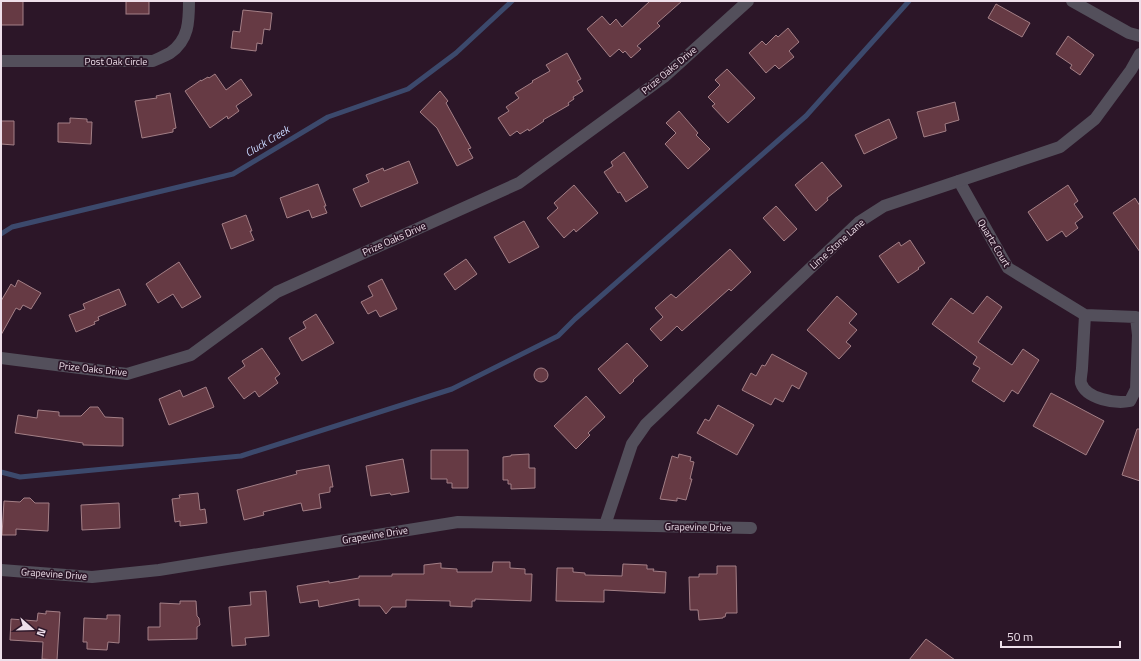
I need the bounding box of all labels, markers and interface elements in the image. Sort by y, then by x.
street label: Prize Oaks Drive [638,42,700,98]
street label: Post Oak Circle [85,54,147,69]
water label: Cluck Creek [242,121,293,160]
street label: Lime Stone Lane [806,215,868,273]
street label: Quartz Court [974,216,1014,270]
street label: Prize Oaks Drive [360,218,428,260]
street label: Prize Oaks Drive [58,358,128,380]
street label: Grapevine Drive [665,519,731,535]
street label: Grapevine Drive [341,522,409,548]
street label: Grapevine Drive [20,564,88,584]
north arrow [12,609,52,649]
scale bar [1001,623,1120,649]
text: N [33,626,50,639]
text: 50 m [1007,627,1033,646]

